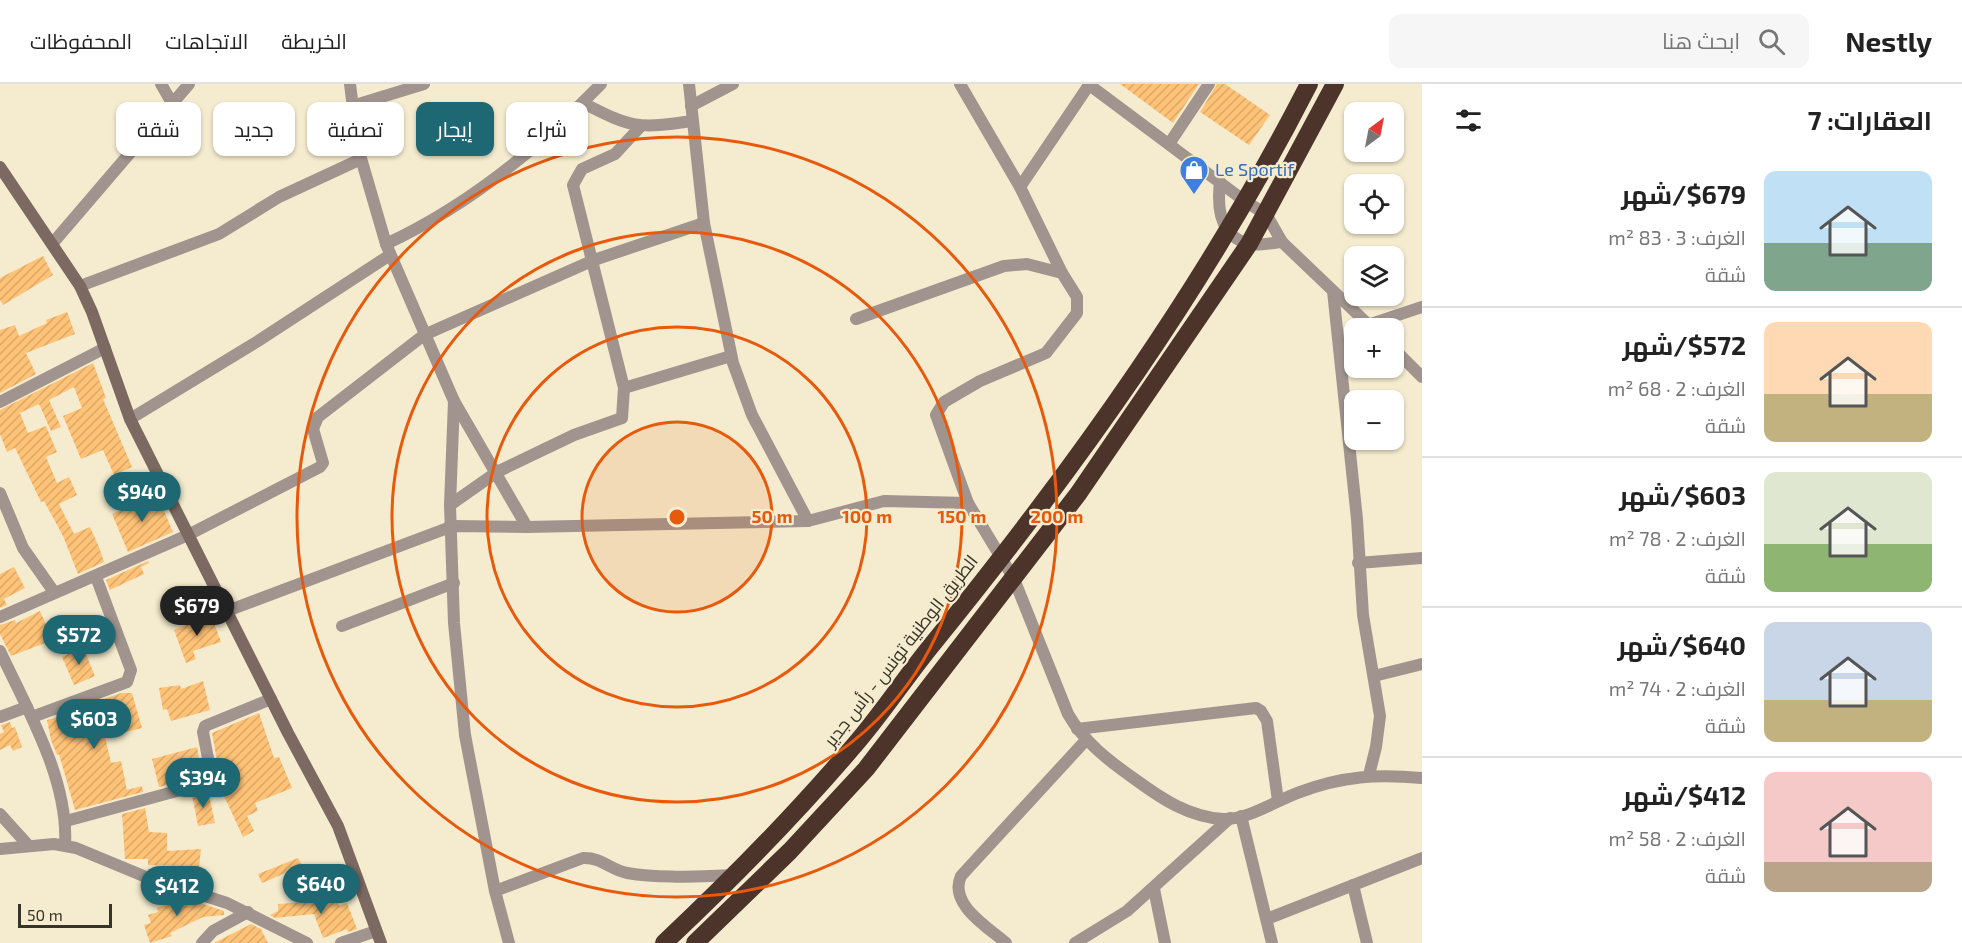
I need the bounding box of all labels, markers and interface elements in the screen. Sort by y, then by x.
search box [1389,14,1809,68]
text: Nestly [1845,24,1932,58]
icon: search [1755,25,1788,58]
text: ابحث هنا [1662,27,1740,53]
text: المحفوظات [30,28,132,53]
text: الاتجاهات [165,28,248,53]
text: الخريطة [281,28,347,53]
chip: شقة [116,102,201,156]
chip: جديد [213,102,295,156]
chip: تصفية [307,102,404,156]
chip: إيجار [416,102,494,156]
chip: شراء [506,102,588,156]
north arrow [1344,102,1404,162]
map controls [1344,102,1404,450]
icon: filters [1452,104,1485,137]
text: العقارات: 7 [1808,104,1932,135]
shop icon: Le Sportif [1178,154,1210,196]
place label: Le Sportif [1215,158,1295,180]
button: locate [1344,174,1404,234]
text: $679/شهر [1621,178,1746,209]
icon: home [1812,195,1884,267]
text: الغرف: 3 · 83 m² [1608,225,1746,249]
button: layers [1344,246,1404,306]
text: شقة [1705,262,1746,286]
button: + [1344,318,1404,378]
text: $572/شهر [1622,329,1746,360]
icon: home [1812,346,1884,418]
text: الغرف: 2 · 68 m² [1608,376,1746,400]
button: − [1344,390,1404,450]
text: شقة [1705,413,1746,437]
pin: $940 [106,472,178,523]
text: $940 [118,479,166,503]
text: $603/شهر [1619,479,1746,510]
icon: home [1812,496,1884,568]
text: 50 m [751,505,793,527]
text: 100 m [842,505,892,527]
text: 150 m [938,505,986,527]
text: 200 m [1031,505,1083,527]
centre of rings [667,507,687,527]
text: الغرف: 2 · 78 m² [1609,526,1746,550]
street label: الطريق الوطنية تونس - رأس جدير [818,550,984,753]
text: شقة [1705,563,1746,587]
pin: $679 [161,586,233,637]
text: $679 [174,593,220,617]
pin: $572 [43,615,115,666]
text: $572 [57,622,101,646]
text: $640/شهر [1617,629,1746,660]
icon: home [1812,646,1884,718]
text: الغرف: 2 · 74 m² [1609,676,1746,700]
pin: $603 [58,699,130,750]
text: $603 [70,706,118,730]
text: شقة [1705,713,1746,737]
pin: $394 [167,758,239,809]
text: $394 [179,765,227,789]
text: $412/شهر [1623,779,1746,810]
icon: home [1812,796,1884,868]
text: الغرف: 2 · 58 m² [1609,826,1746,850]
text: شقة [1705,863,1746,887]
pin: $640 [285,864,357,915]
pin: $412 [141,866,213,917]
text: $640 [297,871,345,895]
text: $412 [155,873,199,897]
scale bar [18,901,112,928]
text: 50 m [27,905,63,924]

